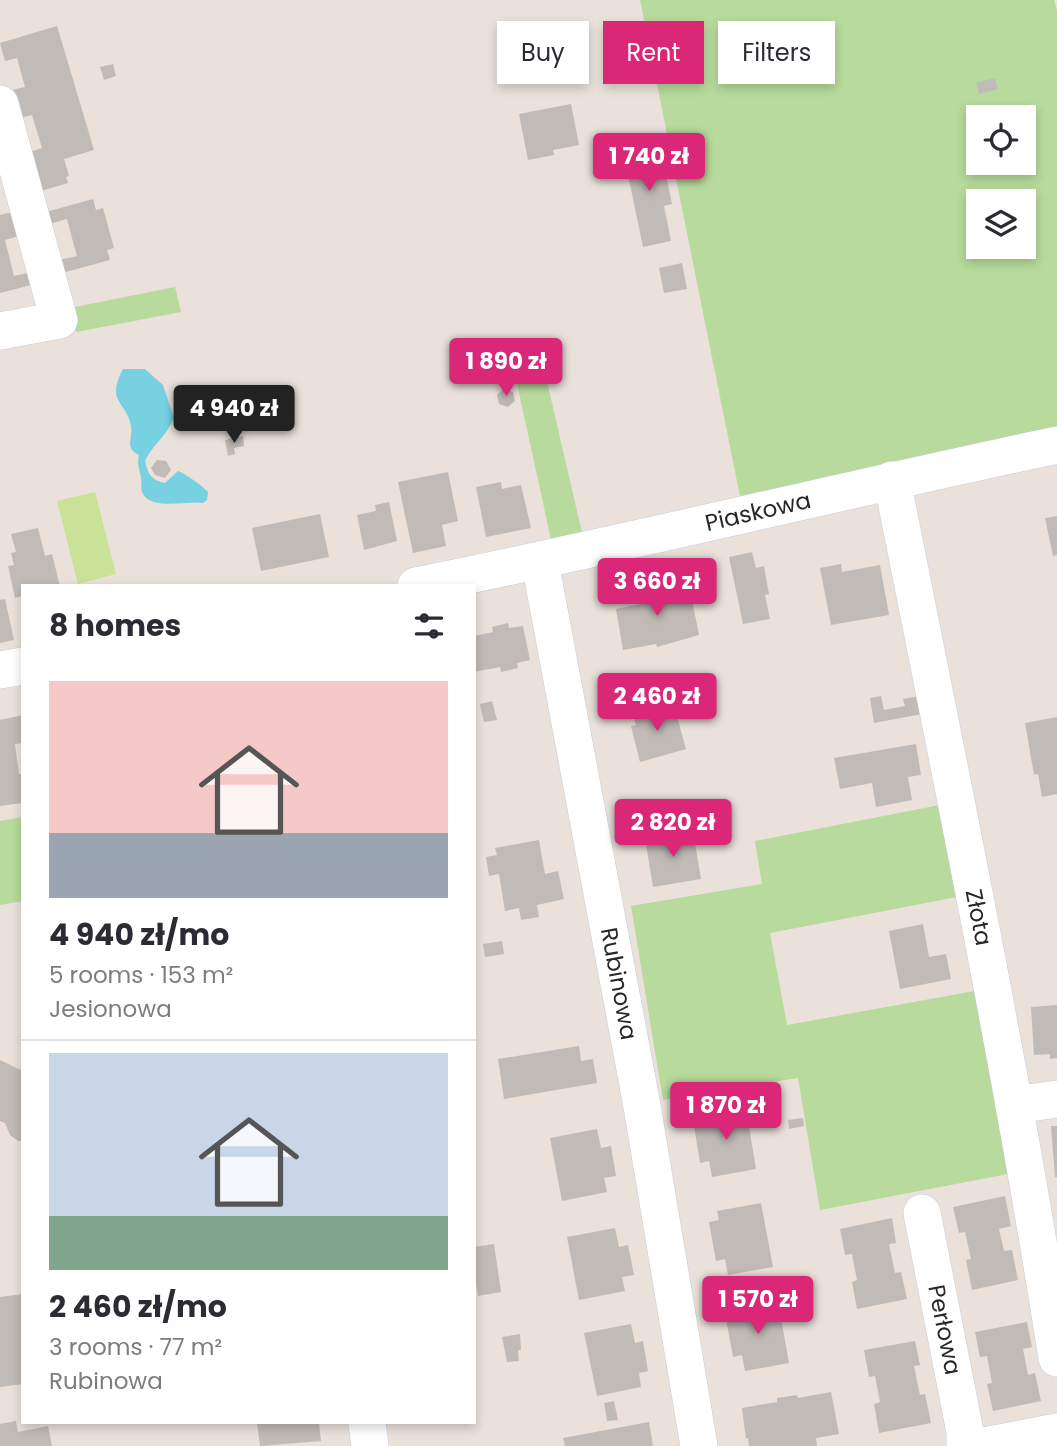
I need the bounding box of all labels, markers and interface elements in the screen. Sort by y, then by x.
chip: Buy [497,21,589,84]
chip: Rent [603,21,704,84]
chip: Filters [718,21,835,84]
map controls [966,105,1036,259]
button: locate [966,105,1036,175]
pin: 1 740 zł [577,134,721,193]
text: 1 740 zł [609,140,689,172]
button: layers [966,189,1036,259]
pin: 1 890 zł [434,338,578,398]
text: 1 890 zł [465,345,547,377]
pin: 4 940 zł [162,386,306,445]
text: 4 940 zł [190,392,278,424]
street label: Piaskowa [702,484,814,539]
pin: 3 660 zł [585,558,729,618]
text: 3 660 zł [614,565,700,597]
text: 8 homes [49,604,181,647]
icon: filters [410,607,448,645]
pin: 2 460 zł [585,674,729,733]
text: 2 460 zł [614,680,700,712]
icon: home [186,727,312,853]
pin: 2 820 zł [601,800,745,859]
text: 2 820 zł [631,806,715,838]
street label: Złota [958,886,1000,948]
text: 4 940 zł/mo [49,913,229,956]
street label: Rubinowa [593,925,645,1043]
text: 5 rooms · 153 m² [49,959,233,991]
text: Jesionowa [49,993,172,1025]
pin: 1 870 zł [654,1082,798,1142]
text: 1 870 zł [686,1089,766,1121]
icon: home [186,1099,312,1225]
pin: 1 570 zł [686,1276,830,1336]
street label: Perłowa [920,1282,969,1378]
text: 1 570 zł [718,1283,798,1315]
text: 2 460 zł/mo [49,1285,227,1328]
text: 3 rooms · 77 m² [49,1331,222,1363]
text: Rubinowa [49,1365,163,1397]

